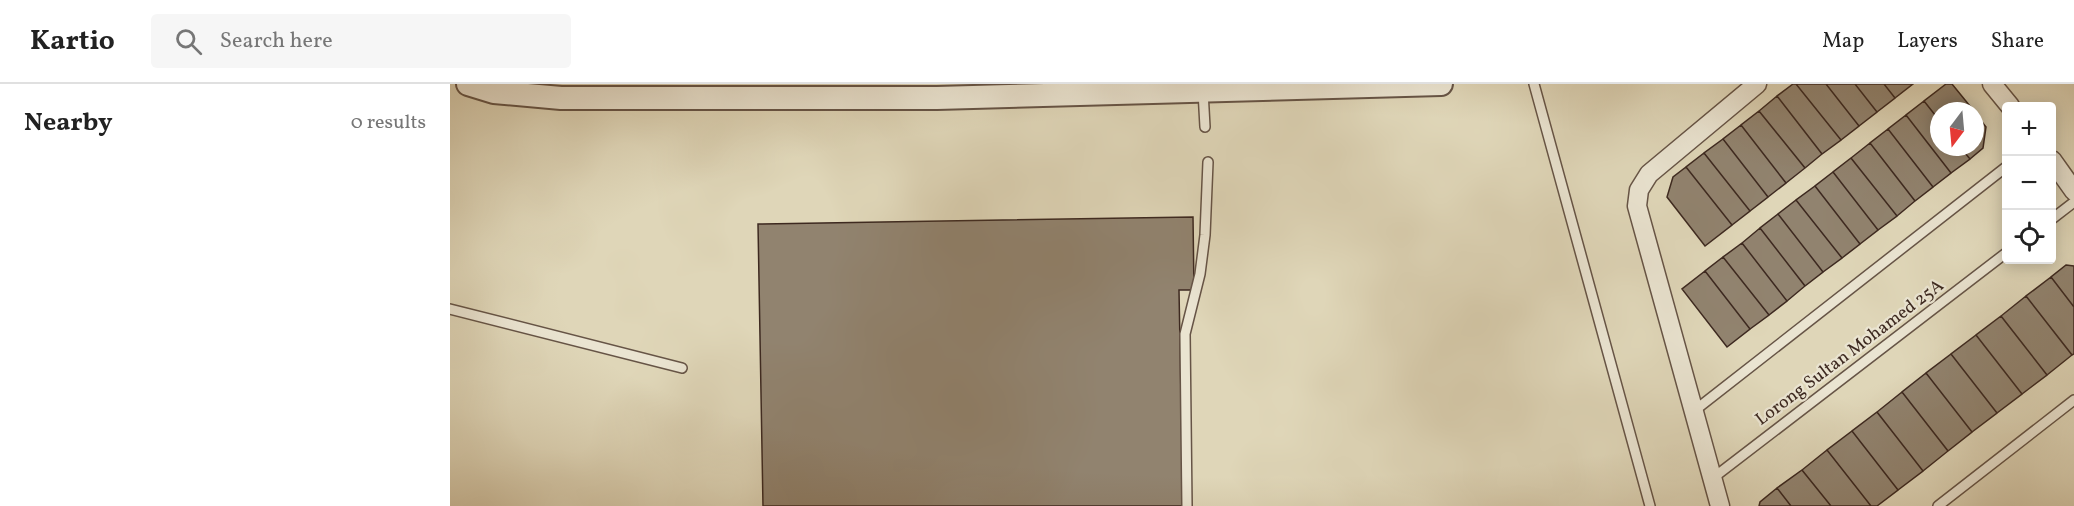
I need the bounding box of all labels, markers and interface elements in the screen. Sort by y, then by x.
search box [151,14,571,68]
text: Kartio [30,22,115,61]
icon: search [172,25,205,58]
text: Search here [220,26,333,57]
text: Map [1822,27,1864,56]
text: Layers [1897,27,1958,56]
text: Share [1991,27,2044,56]
north arrow [1930,102,1984,156]
map controls [2002,102,2056,264]
button: + [2002,102,2056,156]
text: Nearby [24,105,113,141]
text: 0 results [351,109,426,137]
button: − [2002,156,2056,210]
button: locate [2002,210,2056,264]
street label: Lorong Sultan Mohamed 25A [1751,274,1950,432]

